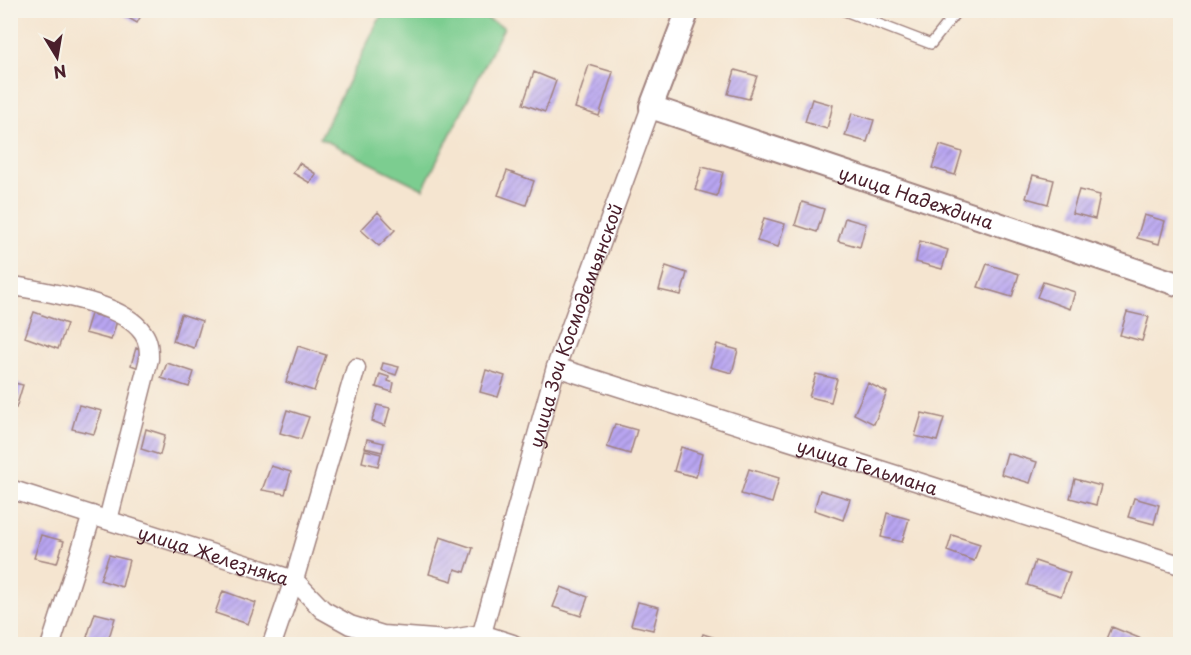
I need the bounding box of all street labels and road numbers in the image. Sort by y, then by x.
street label: улица Надеждина [836,158,998,235]
street label: улица Зои Космодемьянской [521,199,628,450]
street label: улица Тельмана [794,431,942,501]
street label: улица Железняка [135,517,293,591]

